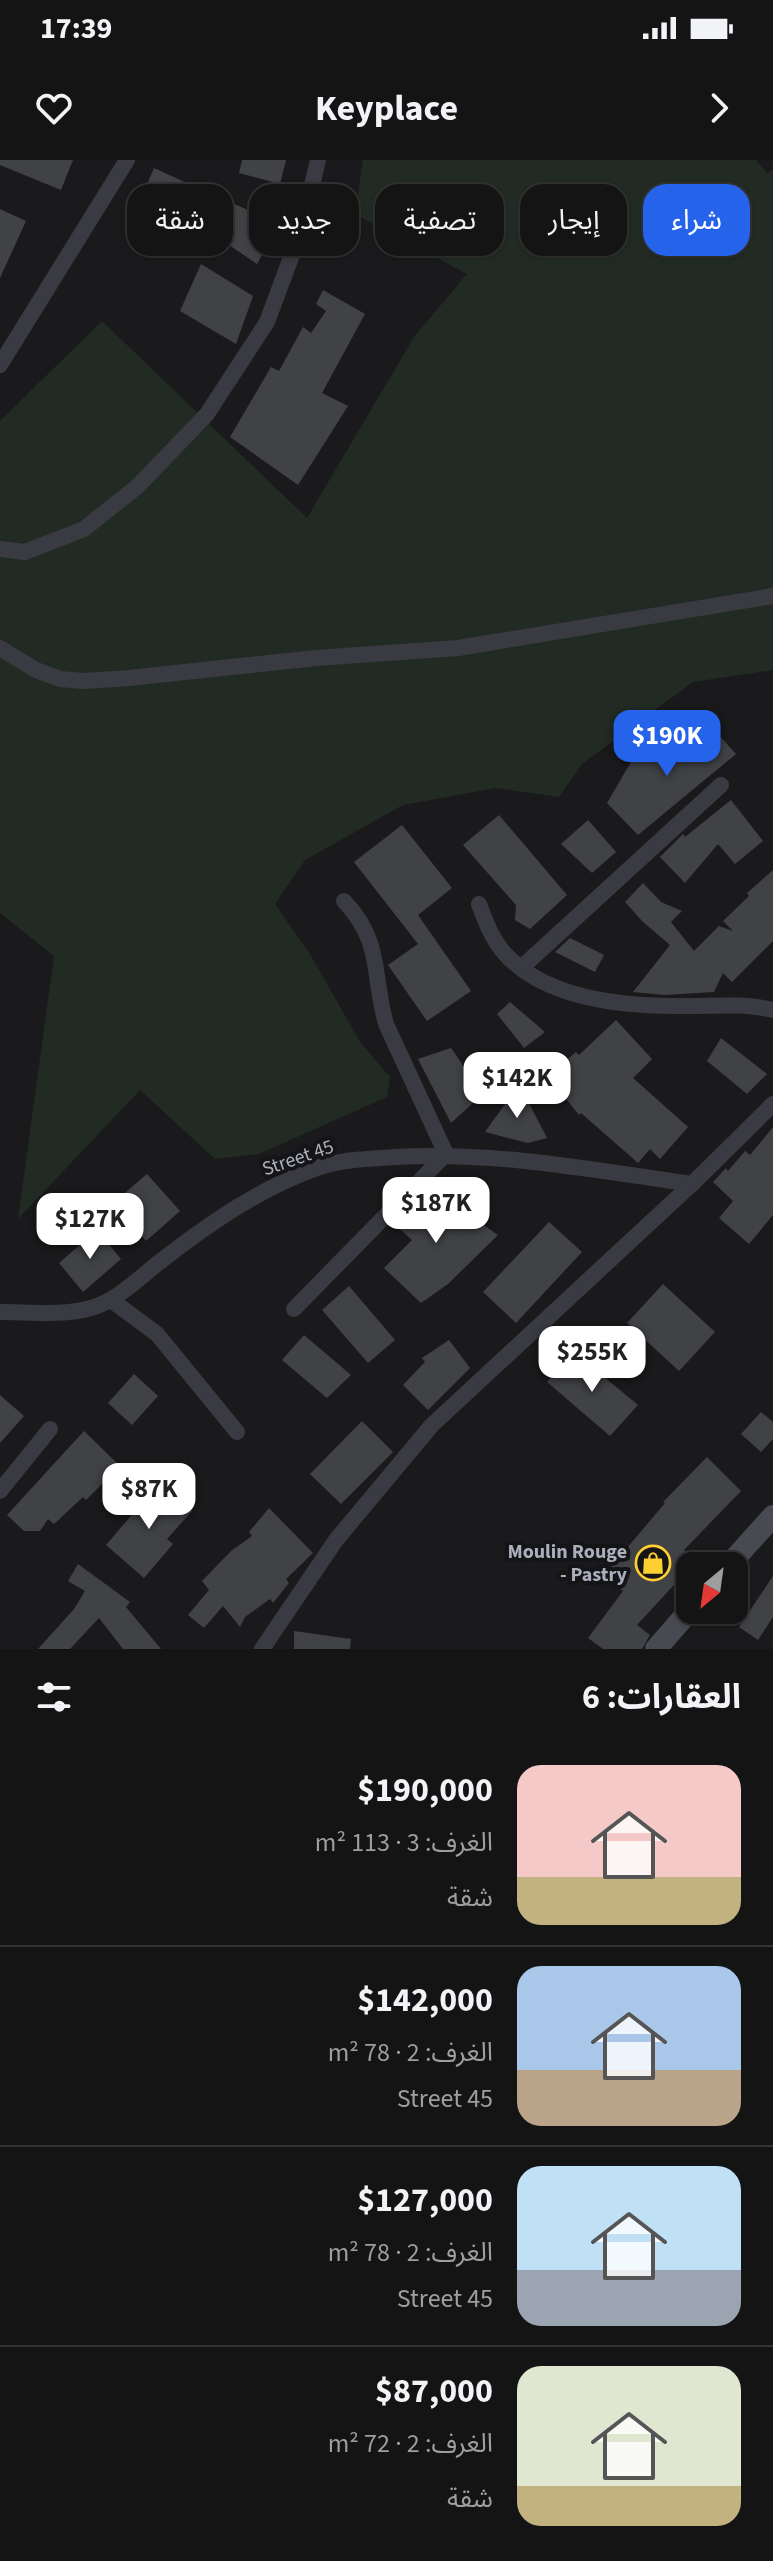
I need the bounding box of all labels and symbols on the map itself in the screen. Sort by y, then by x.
pin: $190K [611,710,723,778]
pin: $142K [461,1052,573,1120]
street label: Street 45 [258,1133,338,1183]
pin: $187K [380,1177,492,1245]
pin: $127K [34,1193,146,1261]
pin: $255K [536,1326,648,1394]
pin: $87K [102,1463,196,1531]
place label: Moulin Rouge - Pastry [507,1538,628,1589]
shop icon: Moulin Rouge - Pastry [634,1544,672,1582]
north arrow [676,1552,748,1624]

